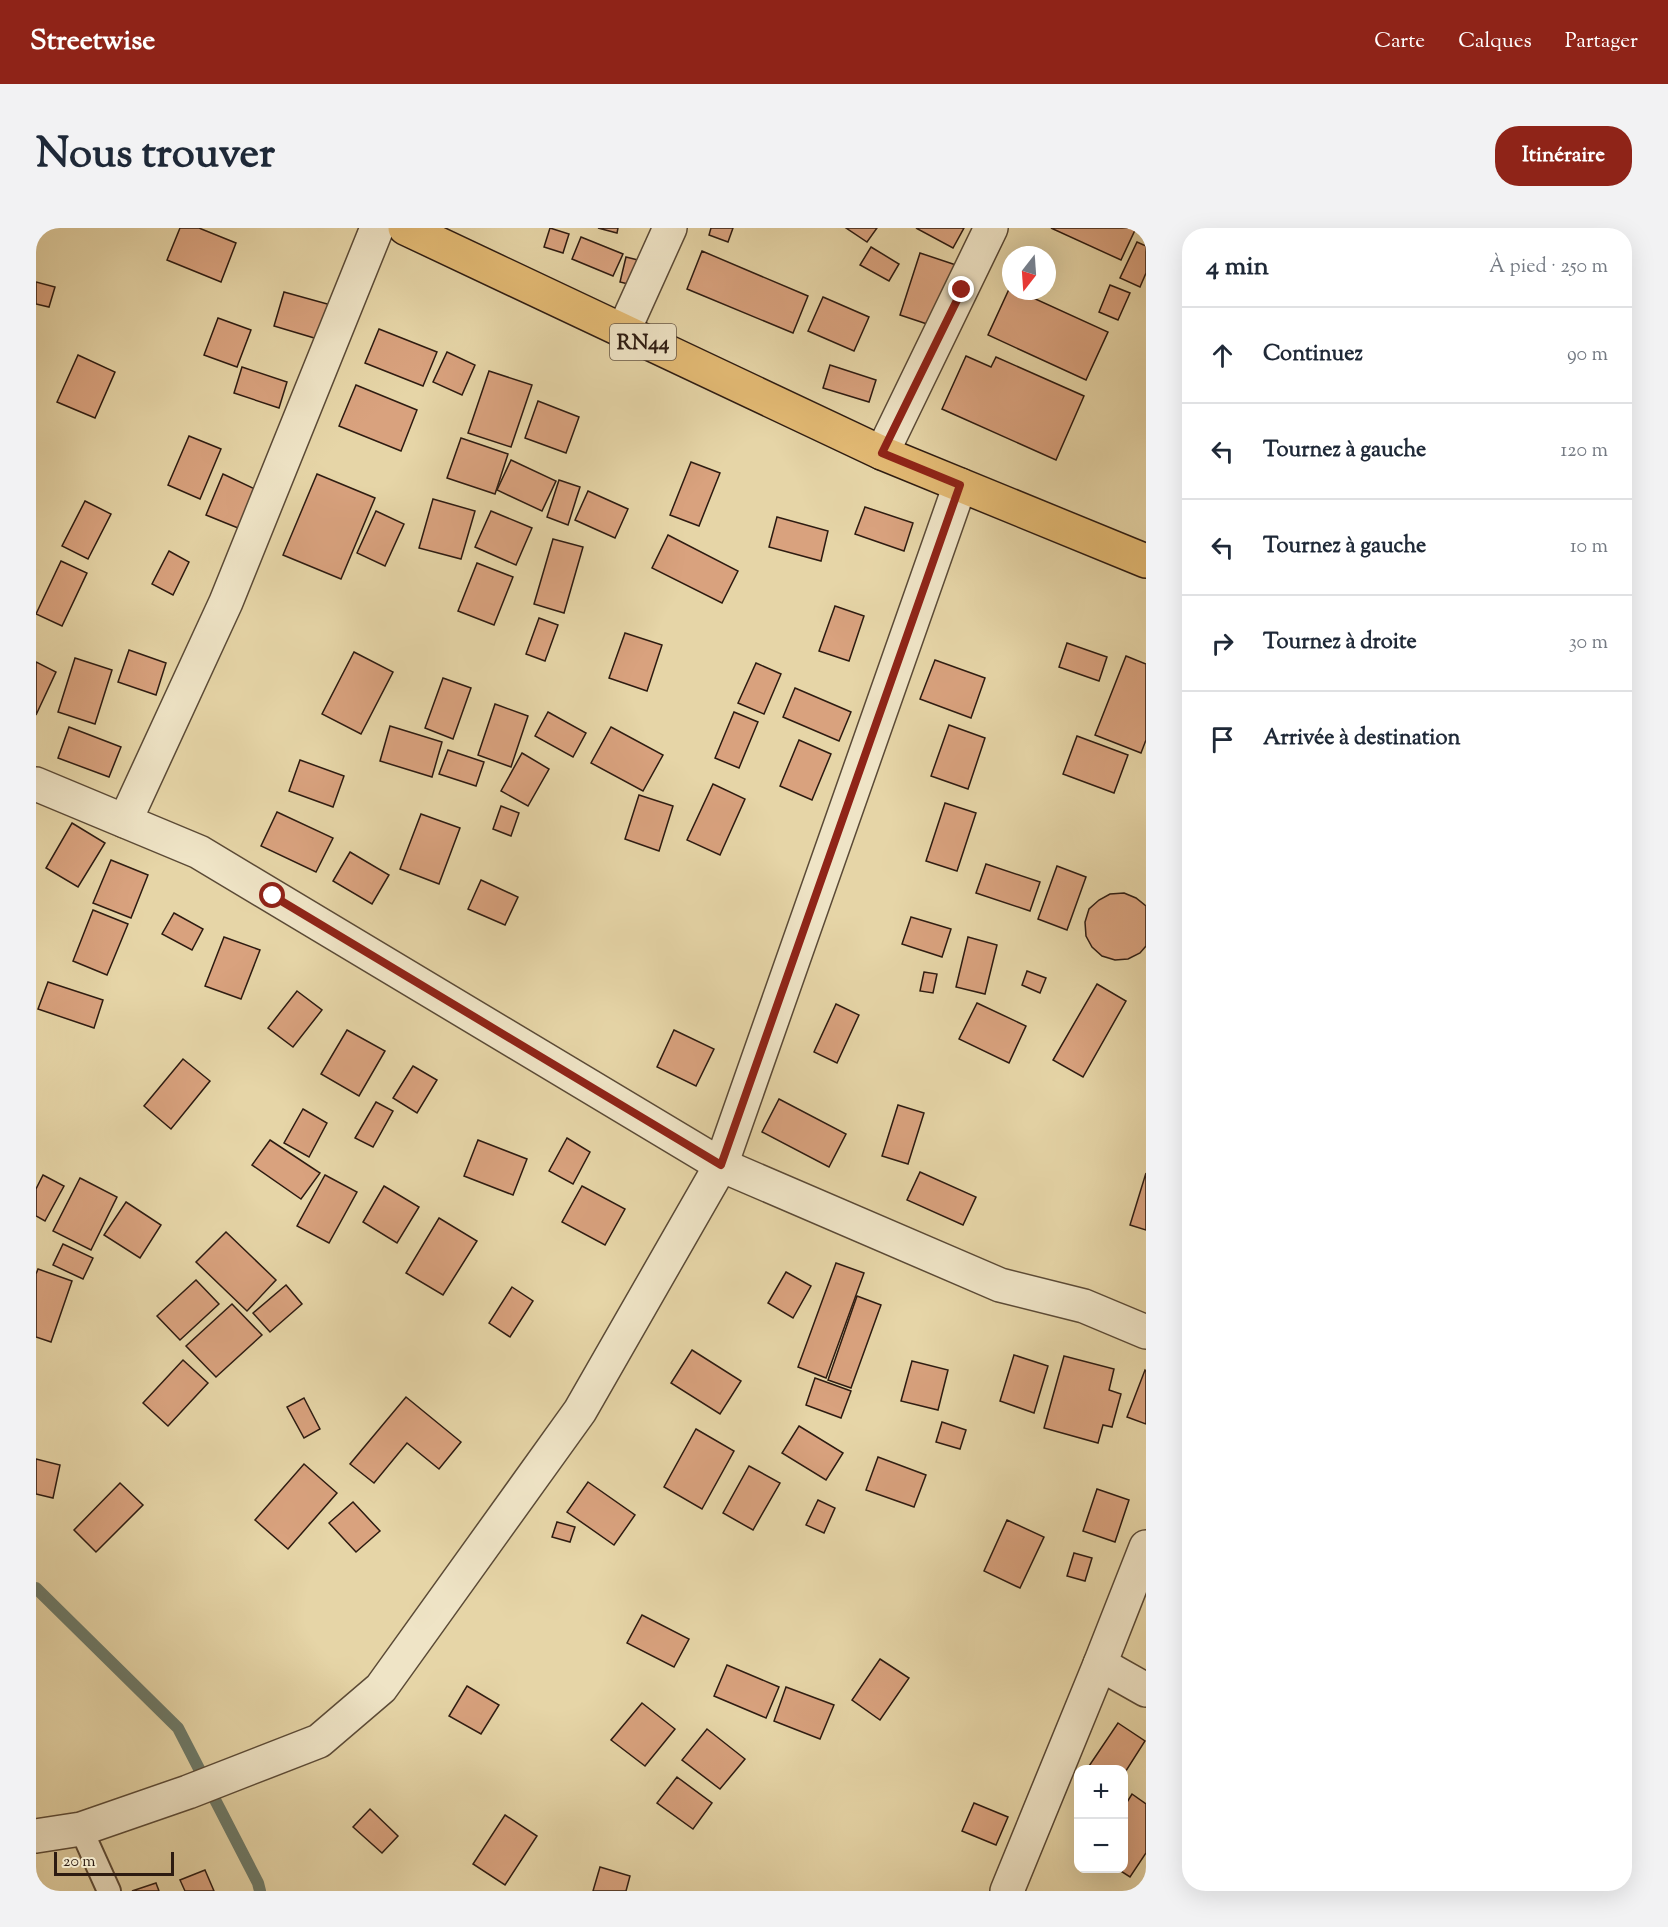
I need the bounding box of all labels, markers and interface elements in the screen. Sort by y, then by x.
text: Streetwise [30,22,155,62]
text: Carte [1374,27,1425,57]
text: Calques [1458,27,1532,57]
text: Partager [1565,27,1638,57]
text: Nous trouver [36,126,275,186]
button: Itinéraire [1495,126,1632,186]
north arrow [1002,246,1056,300]
text: 4 min [1206,249,1269,286]
text: À pied · 250 m [1489,253,1608,282]
route end [948,276,974,302]
road number: RN44 [610,324,676,360]
icon: ahead [1206,339,1239,372]
text: Continuez [1263,339,1363,371]
text: 90 m [1567,341,1608,370]
icon: left [1206,435,1239,468]
text: Tournez à gauche [1263,435,1426,467]
text: 120 m [1560,437,1608,466]
icon: left [1206,531,1239,564]
text: Tournez à gauche [1263,531,1426,563]
text: 10 m [1570,533,1608,562]
icon: right [1206,627,1239,660]
text: Tournez à droite [1263,627,1417,659]
text: 30 m [1569,629,1608,658]
icon: arrive [1206,723,1239,756]
text: Arrivée à destination [1263,723,1460,755]
route start [259,882,285,908]
map controls [1074,1765,1128,1873]
button: + [1074,1765,1128,1819]
button: − [1074,1819,1128,1873]
scale bar [54,1849,174,1876]
text: 20 m [63,1851,96,1874]

